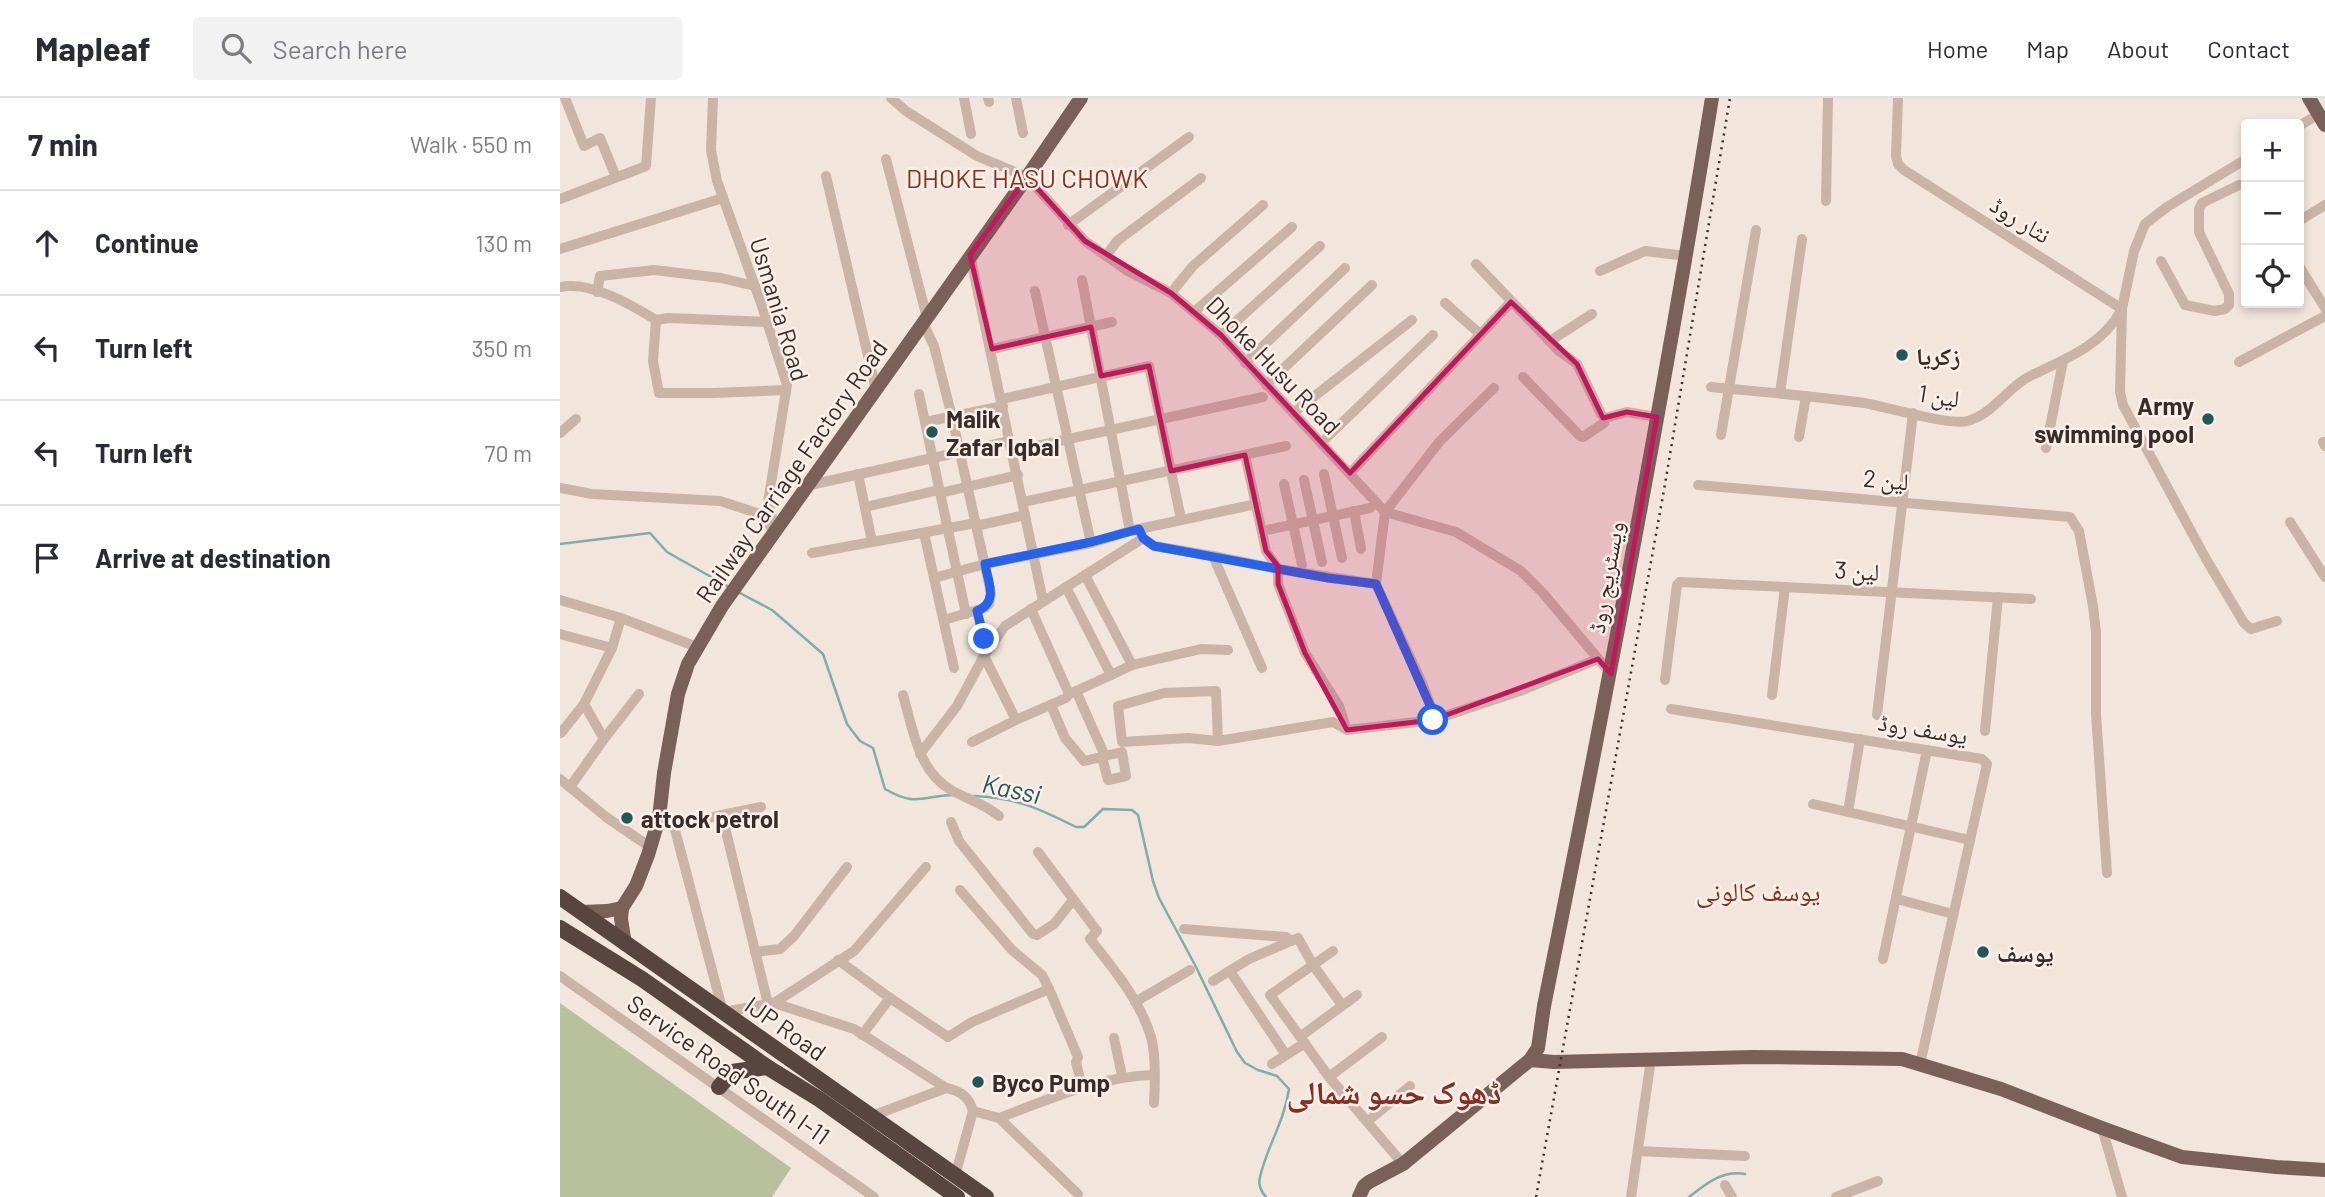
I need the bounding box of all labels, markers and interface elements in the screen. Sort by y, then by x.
search box [193,17,683,80]
text: Mapleaf [35,28,151,68]
icon: search [217,29,255,67]
text: Search here [273,33,408,64]
text: Home [1927,34,1988,63]
text: Map [2026,34,2069,63]
text: About [2107,34,2169,63]
text: Contact [2207,34,2290,63]
map controls [2241,119,2304,308]
button: + [2241,119,2304,182]
text: 7 min [28,126,98,162]
text: Walk · 550 m [410,130,532,158]
district label: DHOKE HASU CHOWK [906,162,1148,193]
button: − [2241,182,2304,245]
street label: نثار روڈ [1985,189,2057,249]
icon: ahead [28,224,66,262]
text: Continue [95,227,199,258]
text: 130 m [475,229,532,257]
street label: Usmania Road [744,234,816,384]
button: locate [2241,245,2304,308]
street label: Dhoke Husu Road [1201,290,1347,440]
icon: left [28,329,66,367]
text: Turn left [95,332,193,363]
text: 350 m [472,334,532,362]
street label: Railway Carriage Factory Road [689,334,893,608]
place label: زکریا [1916,341,1960,370]
marker: زکریا [1894,347,1910,363]
street label: لین 1 [1916,377,1962,414]
place label: Army swimming pool [2034,391,2194,448]
place label: Malik Zafar Iqbal [946,404,1060,461]
marker: Army swimming pool [2200,411,2216,427]
marker: Malik Zafar Iqbal [924,424,940,440]
icon: left [28,434,66,472]
text: Turn left [95,437,193,468]
text: 70 m [485,439,532,467]
street label: لین 2 [1862,463,1910,496]
street label: ویسٹریج روڈ [1581,519,1631,636]
icon: arrive [28,539,66,577]
text: Arrive at destination [95,542,331,573]
street label: لین 3 [1834,554,1880,587]
route end [968,623,999,654]
route start [1417,704,1448,735]
street label: یوسف روڈ [1876,707,1970,750]
water label: Kassi [980,767,1045,809]
place label: attock petrol [641,804,779,833]
marker: attock petrol [619,810,635,826]
district label: یوسف کالونی [1696,875,1820,908]
place label: یوسف [1997,938,2054,967]
marker: یوسف [1975,944,1991,960]
street label: Service Road South I-11 [622,988,836,1150]
street label: IJP Road [740,990,832,1066]
place label: Byco Pump [992,1068,1110,1097]
district label: ڈھوک حسو شمالی [1286,1072,1502,1113]
marker: Byco Pump [970,1074,986,1090]

